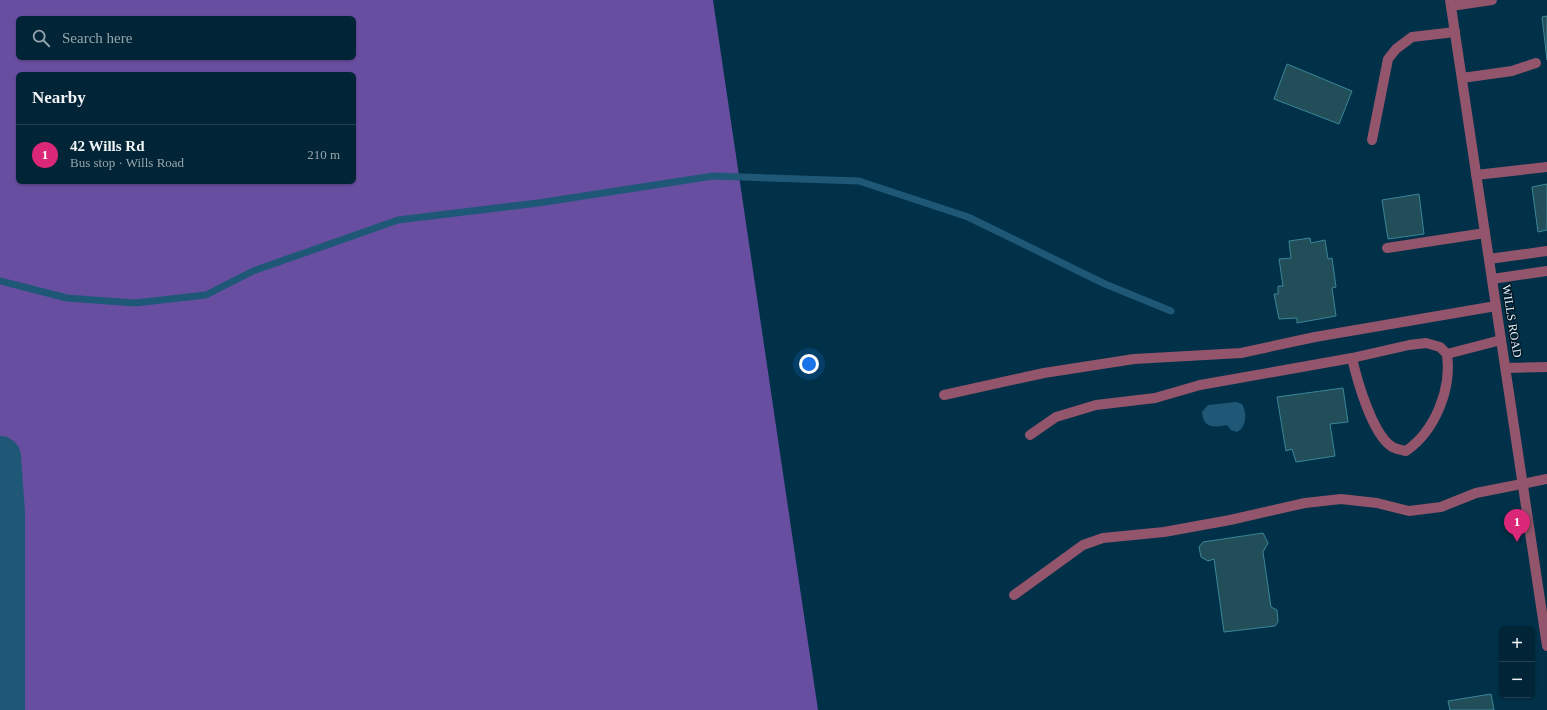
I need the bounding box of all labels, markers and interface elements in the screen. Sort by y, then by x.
search box [16,16,356,60]
icon: search [30,27,52,49]
text: Search here [62,30,132,46]
text: Nearby [32,88,86,107]
text: 42 Wills Rd [70,138,144,154]
text: 1 [42,147,48,162]
text: 210 m [307,147,340,162]
text: Bus stop · Wills Road [70,155,184,170]
street label: WILLS ROAD [1499,284,1525,359]
your location [799,354,819,374]
pin: 1 [1504,509,1530,542]
map controls [1499,626,1535,698]
button: + [1499,626,1535,662]
button: − [1499,662,1535,698]

